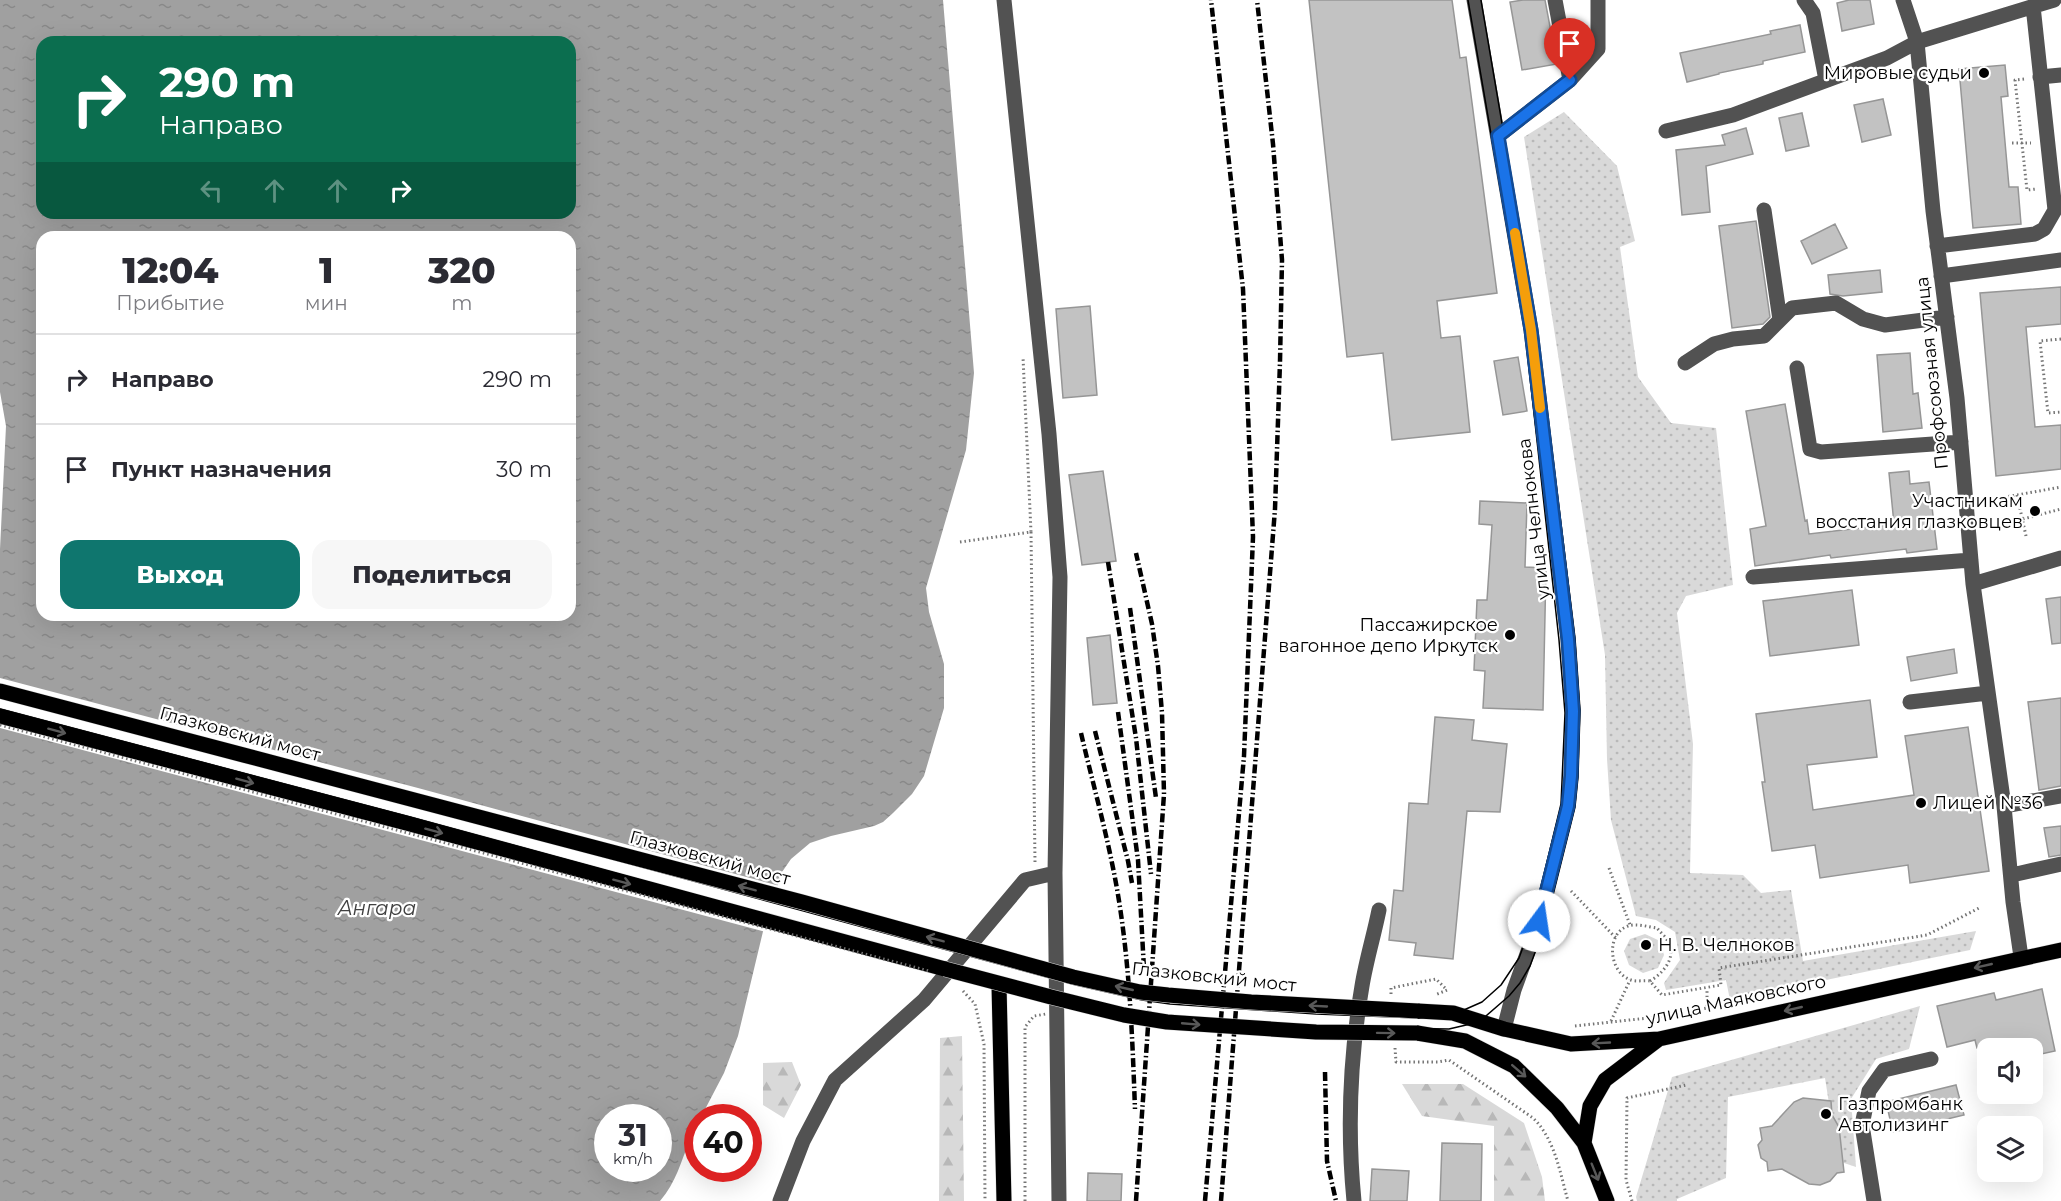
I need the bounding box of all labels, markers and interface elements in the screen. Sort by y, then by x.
pin [1544,18,1595,80]
icon: arrive [1553,27,1586,60]
text: 290 m [159,56,295,108]
icon: right [60,60,138,138]
place label: Мировые судьи [1824,62,1972,84]
marker: Мировые судьи [1977,66,1991,80]
text: Направо [159,108,283,141]
icon: left [195,174,228,207]
icon: ahead [258,174,291,207]
icon: ahead [321,174,354,207]
icon: right [384,174,417,207]
text: 12:04 [122,248,219,292]
text: 1 [319,248,334,292]
text: 320 [428,248,496,292]
street label: Профсоюзная улица [1911,275,1953,471]
text: Прибытие [116,291,225,315]
text: мин [305,291,348,315]
text: m [451,291,473,315]
icon: right [60,363,93,396]
text: Направо [111,366,214,393]
text: 290 m [482,366,552,393]
street label: улица Челнокова [1513,437,1555,602]
icon: arrive [60,453,93,486]
text: Пункт назначения [111,456,332,483]
text: 30 m [496,456,552,483]
place label: Участникам восстания глазковцев [1815,490,2023,533]
marker: Участникам восстания глазковцев [2028,504,2042,518]
button: Выход [60,540,300,609]
button: Поделиться [312,540,552,609]
place label: Пассажирское вагонное депо Иркутск [1278,614,1499,657]
marker: Пассажирское вагонное депо Иркутск [1503,628,1517,642]
street label: Глазковский мост [157,702,323,766]
one-way arrow [47,725,66,737]
one-way arrow [235,775,254,787]
place label: Лицей №36 [1933,792,2043,814]
marker: Лицей №36 [1914,796,1928,810]
one-way arrow [424,825,443,837]
street label: Глазковский мост [627,826,793,890]
one-way arrow [612,876,631,888]
one-way arrow [738,882,757,893]
position arrow [1507,889,1571,953]
water label: Ангара [337,896,416,920]
one-way arrow [926,933,945,944]
place label: Н. В. Челноков [1658,934,1795,956]
marker: Н. В. Челноков [1639,938,1653,952]
street label: Глазковский мост [1130,957,1298,997]
one-way arrow [1974,960,1993,972]
street label: улица Маяковского [1643,970,1828,1030]
one-way arrow [1115,982,1134,994]
one-way arrow [1308,1000,1328,1011]
one-way arrow [1784,1003,1803,1015]
one-way arrow [1181,1018,1201,1029]
one-way arrow [1375,1027,1395,1039]
one-way arrow [1592,1037,1612,1048]
map controls [1977,1038,2043,1182]
button: sound [1977,1038,2043,1104]
one-way arrow [1511,1064,1526,1078]
place label: Газпромбанк Автолизинг [1838,1093,1963,1136]
speed limit sign: 40 [684,1104,762,1182]
marker: Газпромбанк Автолизинг [1819,1107,1833,1121]
button: layers [1977,1116,2043,1182]
text: 31 [618,1117,648,1154]
text: km/h [613,1149,653,1168]
one-way arrow [1591,1162,1602,1181]

